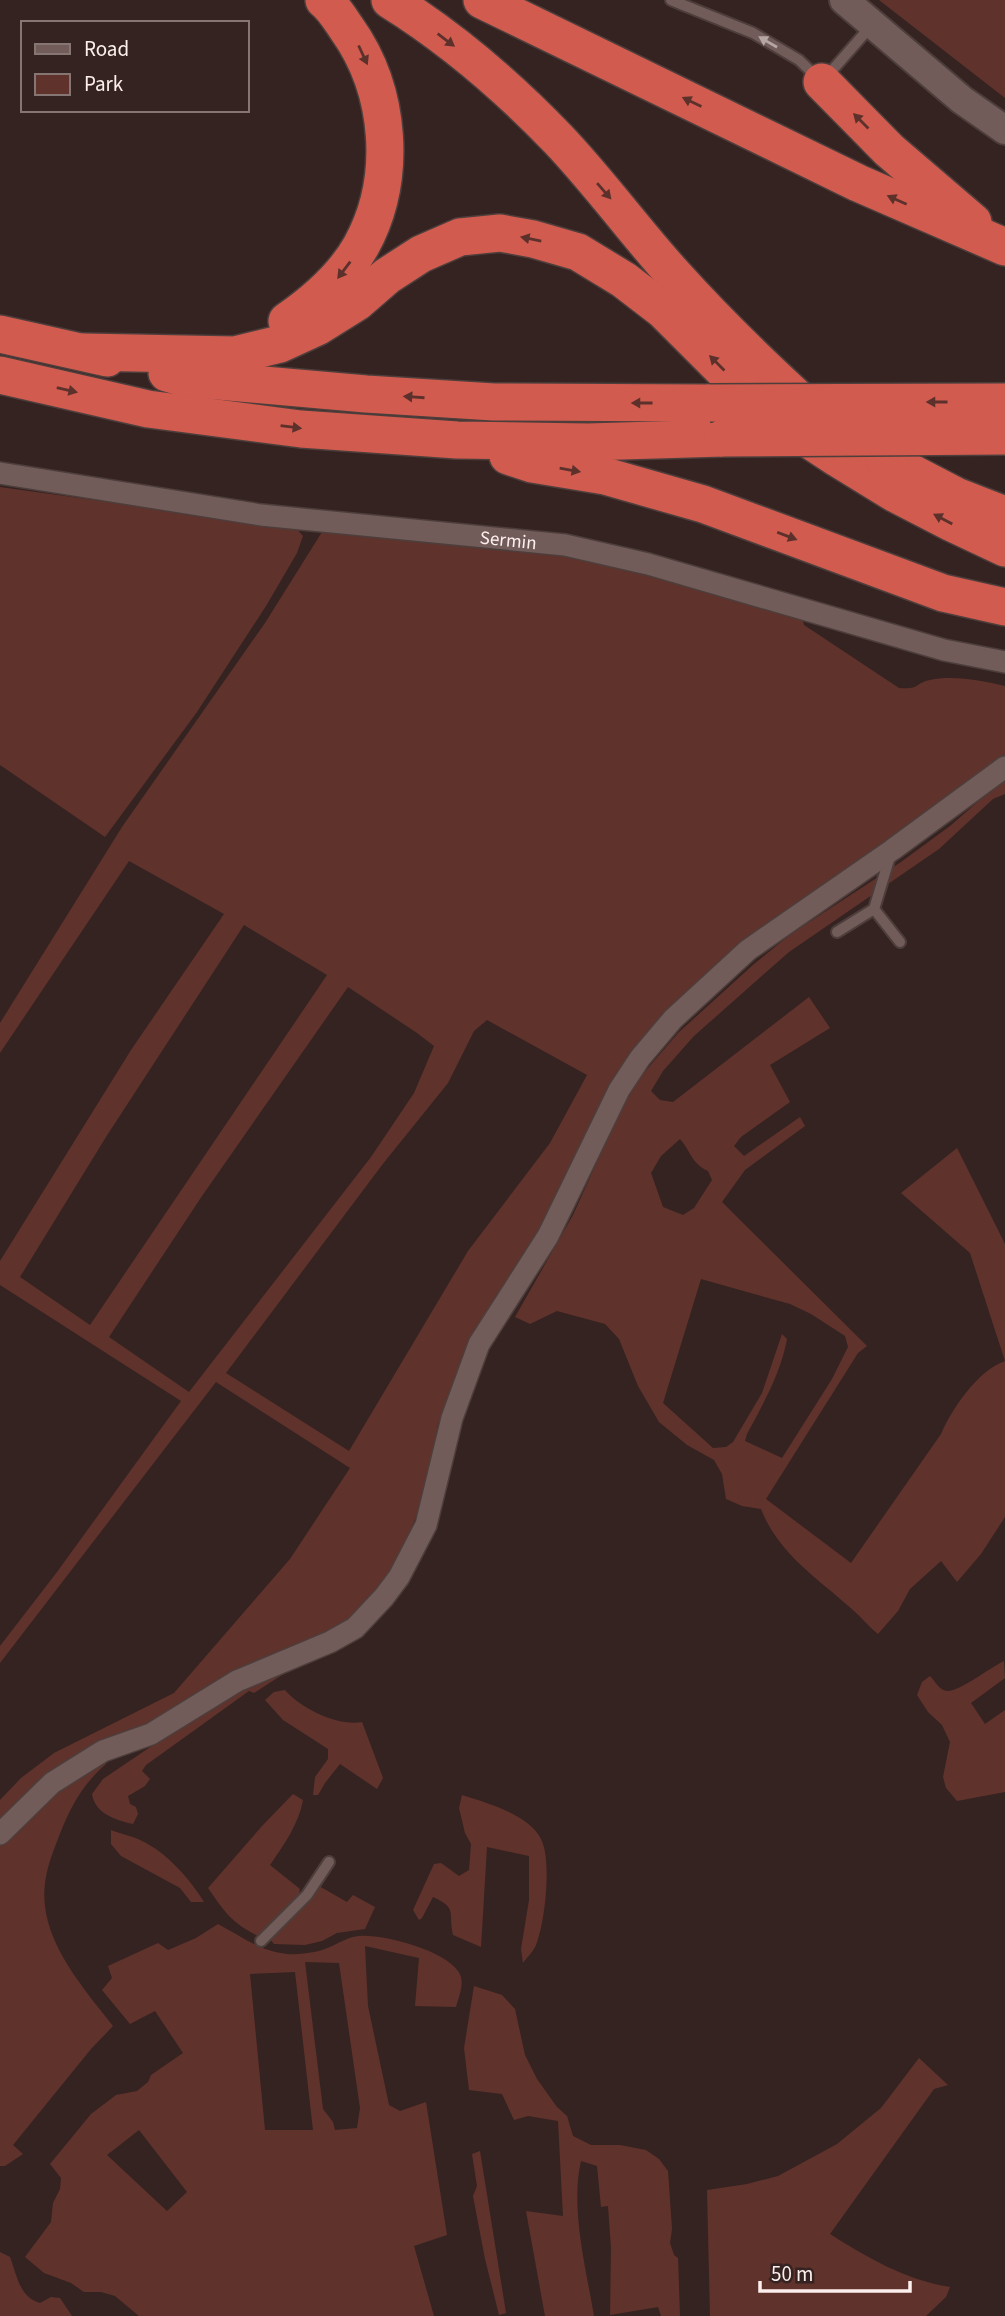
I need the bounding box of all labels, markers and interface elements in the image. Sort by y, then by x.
legend [21,21,248,112]
one-way arrow [436,32,454,47]
text: Road [84,34,129,64]
one-way arrow [758,35,777,48]
one-way arrow [358,45,369,65]
text: Park [84,69,124,99]
one-way arrow [682,96,702,108]
one-way arrow [852,113,869,130]
one-way arrow [595,182,611,199]
one-way arrow [887,194,908,205]
one-way arrow [520,233,542,244]
one-way arrow [336,260,351,278]
one-way arrow [709,355,725,372]
one-way arrow [56,385,78,396]
one-way arrow [403,391,425,402]
one-way arrow [926,396,948,408]
one-way arrow [630,397,652,409]
one-way arrow [280,422,302,433]
one-way arrow [559,465,581,476]
one-way arrow [934,513,953,525]
street label: Sermin [479,525,538,557]
one-way arrow [777,530,798,541]
scale bar [760,2250,911,2294]
text: 50 m [771,2259,813,2289]

